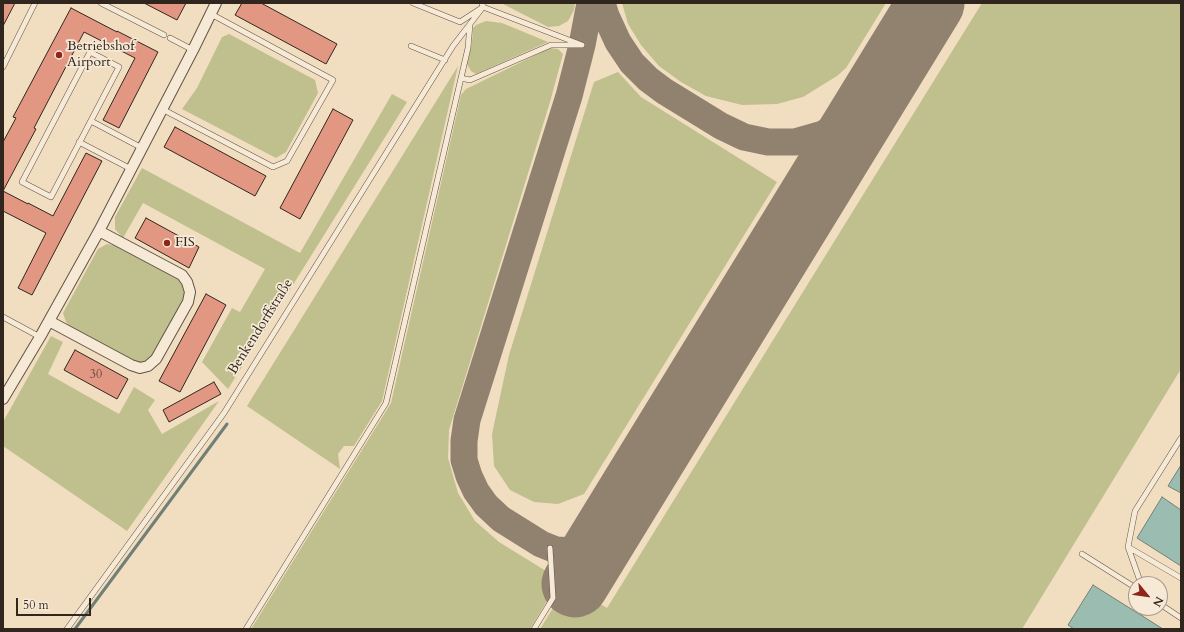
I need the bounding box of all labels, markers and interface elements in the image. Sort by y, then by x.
place label: Betriebshof Airport [67,39,134,72]
marker: Betriebshof Airport [54,50,64,60]
place label: FIS [175,235,195,251]
marker: FIS [162,238,172,248]
street label: Benkendorffstraße [225,276,297,378]
house number: 30 [90,368,102,382]
north arrow [1128,576,1168,616]
scale bar [18,590,93,616]
text: N [1149,594,1167,609]
text: 50 m [23,597,49,613]

